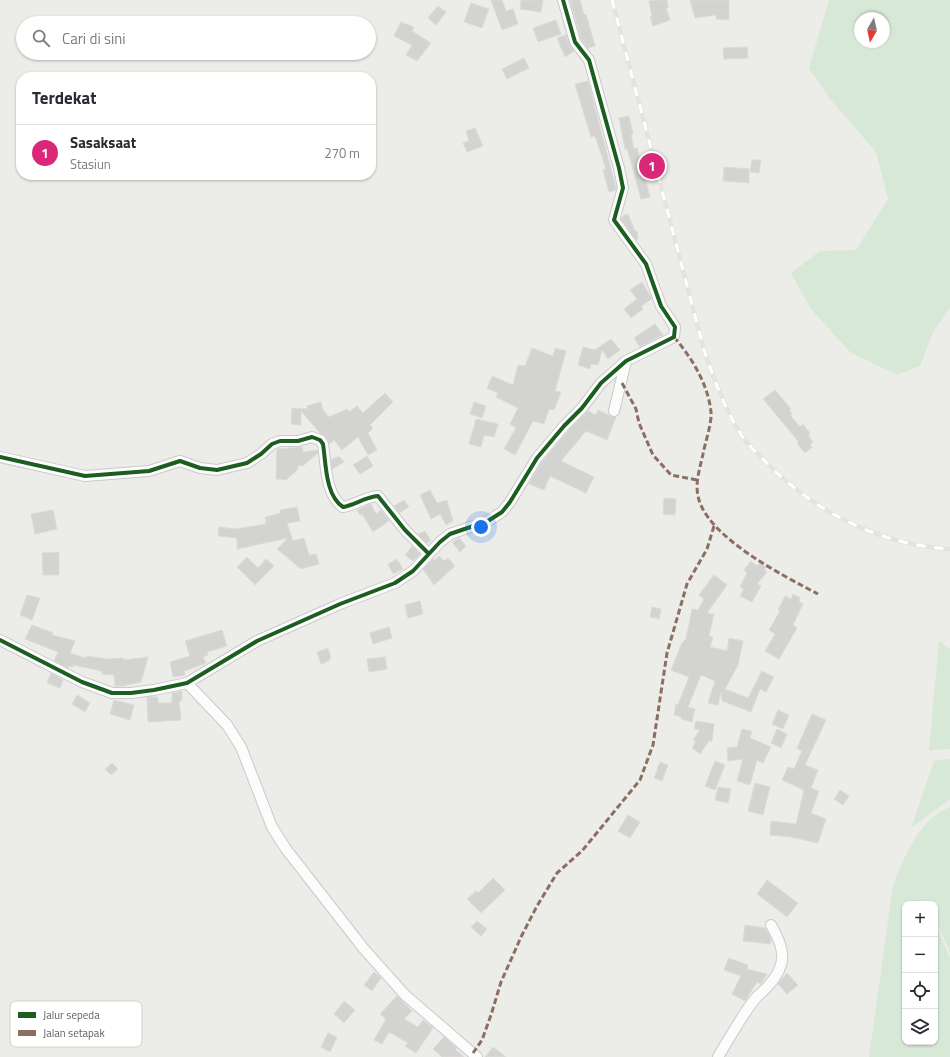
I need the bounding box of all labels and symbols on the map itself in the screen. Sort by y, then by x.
north arrow [854,12,890,48]
pin: 1 [639,151,665,181]
your location [471,517,491,537]
legend [10,1001,142,1047]
text: Jalur sepeda [43,1007,100,1023]
text: Jalan setapak [43,1025,105,1041]

